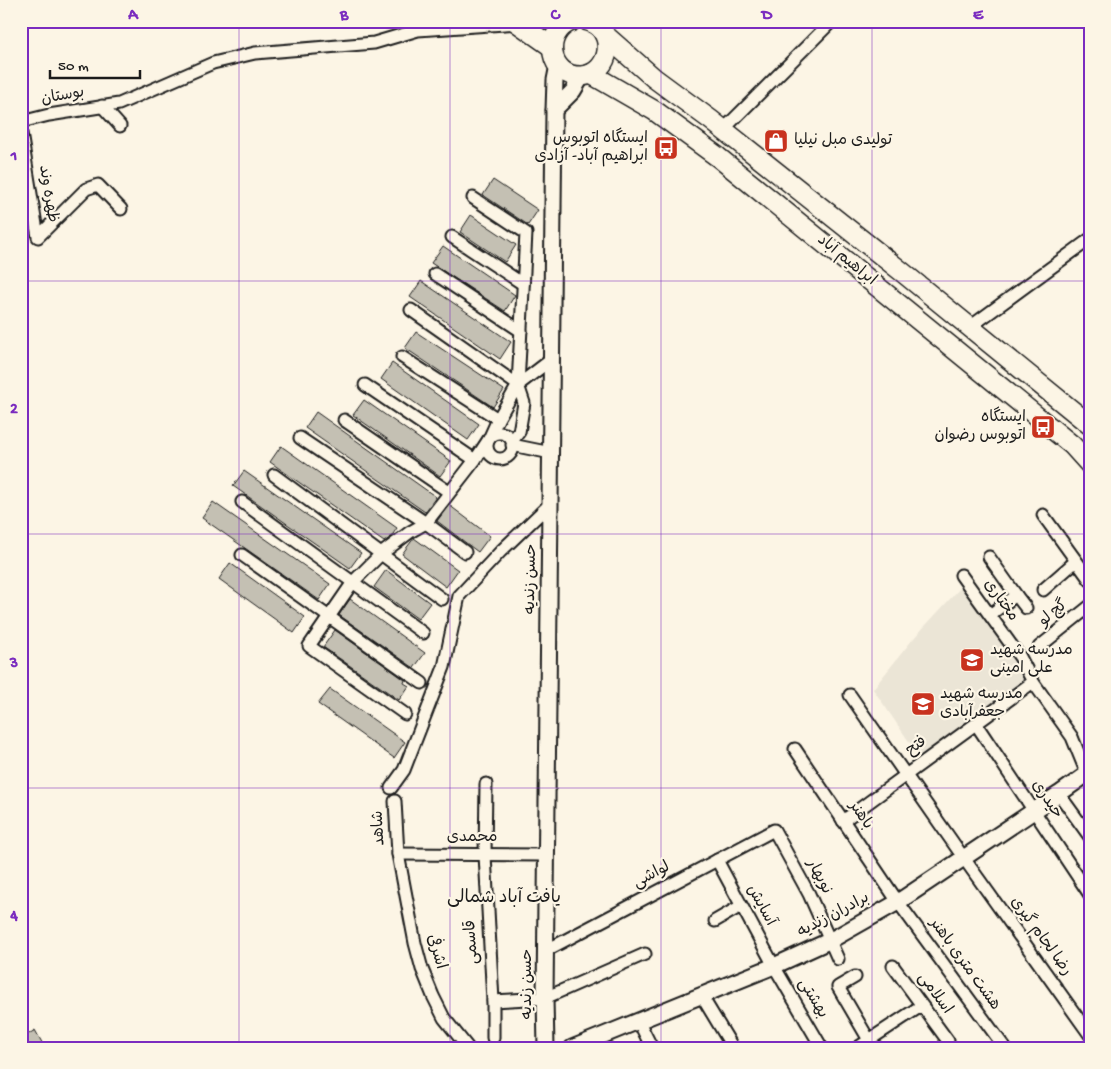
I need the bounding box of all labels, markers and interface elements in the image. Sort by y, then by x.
text: A [127,7,139,26]
text: B [339,7,349,26]
text: C [550,7,561,26]
text: D [760,7,773,26]
text: E [973,7,984,26]
scale bar [50,48,140,80]
text: 50 m [58,58,89,76]
street label: بوستان [40,84,86,110]
place label: ایستگاه اتوبوس ابراهیم آباد- آزادی [534,127,648,167]
shop icon: تولیدی مبل نیلیا [763,128,789,154]
place label: تولیدی مبل نیلیا [794,132,893,151]
bus stop icon: ایستگاه اتوبوس ابراهیم آباد- آزادی [653,135,679,161]
text: 1 [10,148,17,167]
street label: ظهره وند [33,164,61,224]
street label: ابراهیم آباد [812,231,880,291]
text: 2 [10,401,18,420]
place label: ایستگاه اتوبوس رضوان [934,406,1026,446]
bus stop icon: ایستگاه اتوبوس رضوان [1030,414,1056,440]
street label: حسن زندیه [522,544,542,614]
street label: مختاری [978,576,1022,626]
street label: گچ لو [1033,594,1073,632]
place label: مدرسه شهید علی امینی [990,642,1073,679]
school or university icon: مدرسه شهید علی امینی [959,647,985,673]
text: 3 [9,655,18,674]
place label: مدرسه شهید جعفرآبادی [940,686,1023,723]
school or university icon: مدرسه شهید جعفرآبادی [910,691,936,717]
street label: فتح [903,733,931,761]
street label: حیدری [1026,777,1066,823]
street label: باهنر [843,797,876,834]
street label: شاهد [370,810,390,846]
street label: محمدی [447,829,497,848]
street label: نوبهار [800,855,835,898]
street label: لواشی [630,858,674,894]
street label: آسایش [741,882,780,931]
district label: یافت آباد شمالی [447,887,561,909]
street label: برادران زندیه [795,889,873,943]
street label: رضا لجام گیری [1005,892,1077,980]
text: 4 [9,908,18,927]
street label: هشت متری باهنر [923,914,1004,1015]
street label: قاسمی [462,919,484,965]
street label: اشرفی [421,932,452,972]
street label: حسن زندیه [519,949,538,1019]
street label: اسلامی [913,970,955,1018]
street label: بهشتی [793,976,831,1022]

